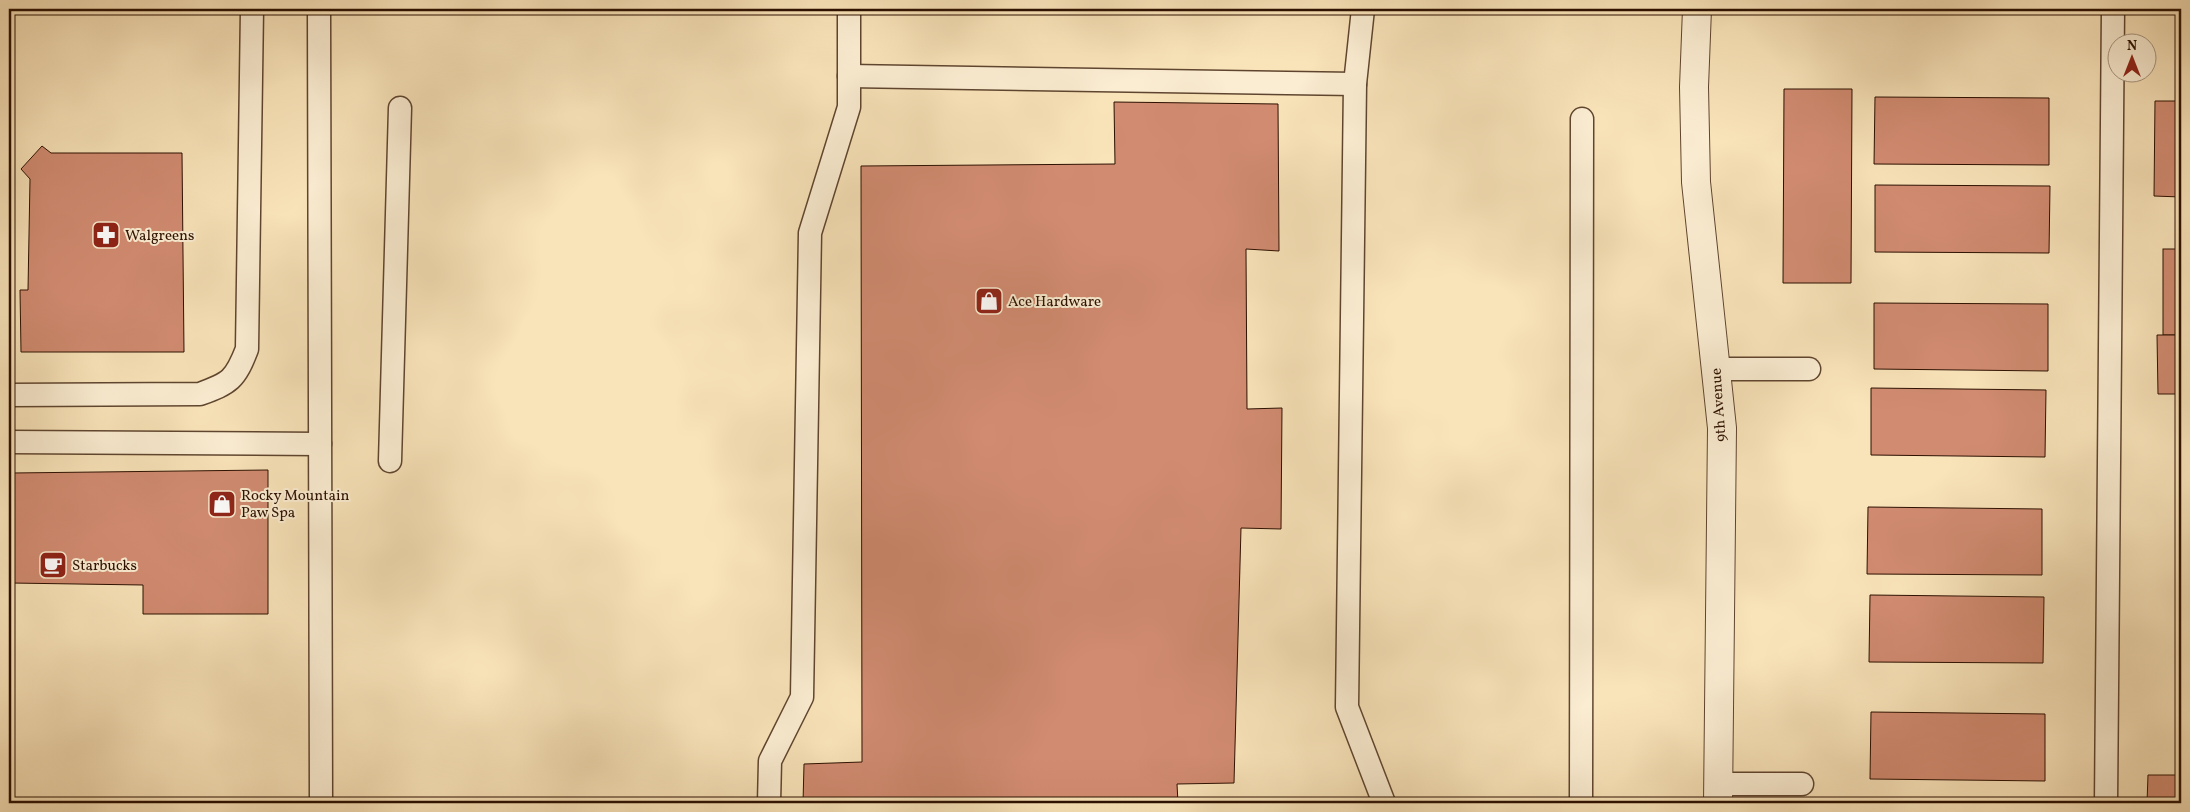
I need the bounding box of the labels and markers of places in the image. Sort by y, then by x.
pharmacy icon: Walgreens [91,220,121,250]
place label: Walgreens [125,226,195,247]
shop icon: Ace Hardware [974,286,1004,316]
place label: Ace Hardware [1008,292,1101,313]
place label: Rocky Mountain Paw Spa [241,486,349,524]
shop icon: Rocky Mountain Paw Spa [207,489,237,519]
cafe icon: Starbucks [38,550,68,580]
place label: Starbucks [72,556,137,577]

